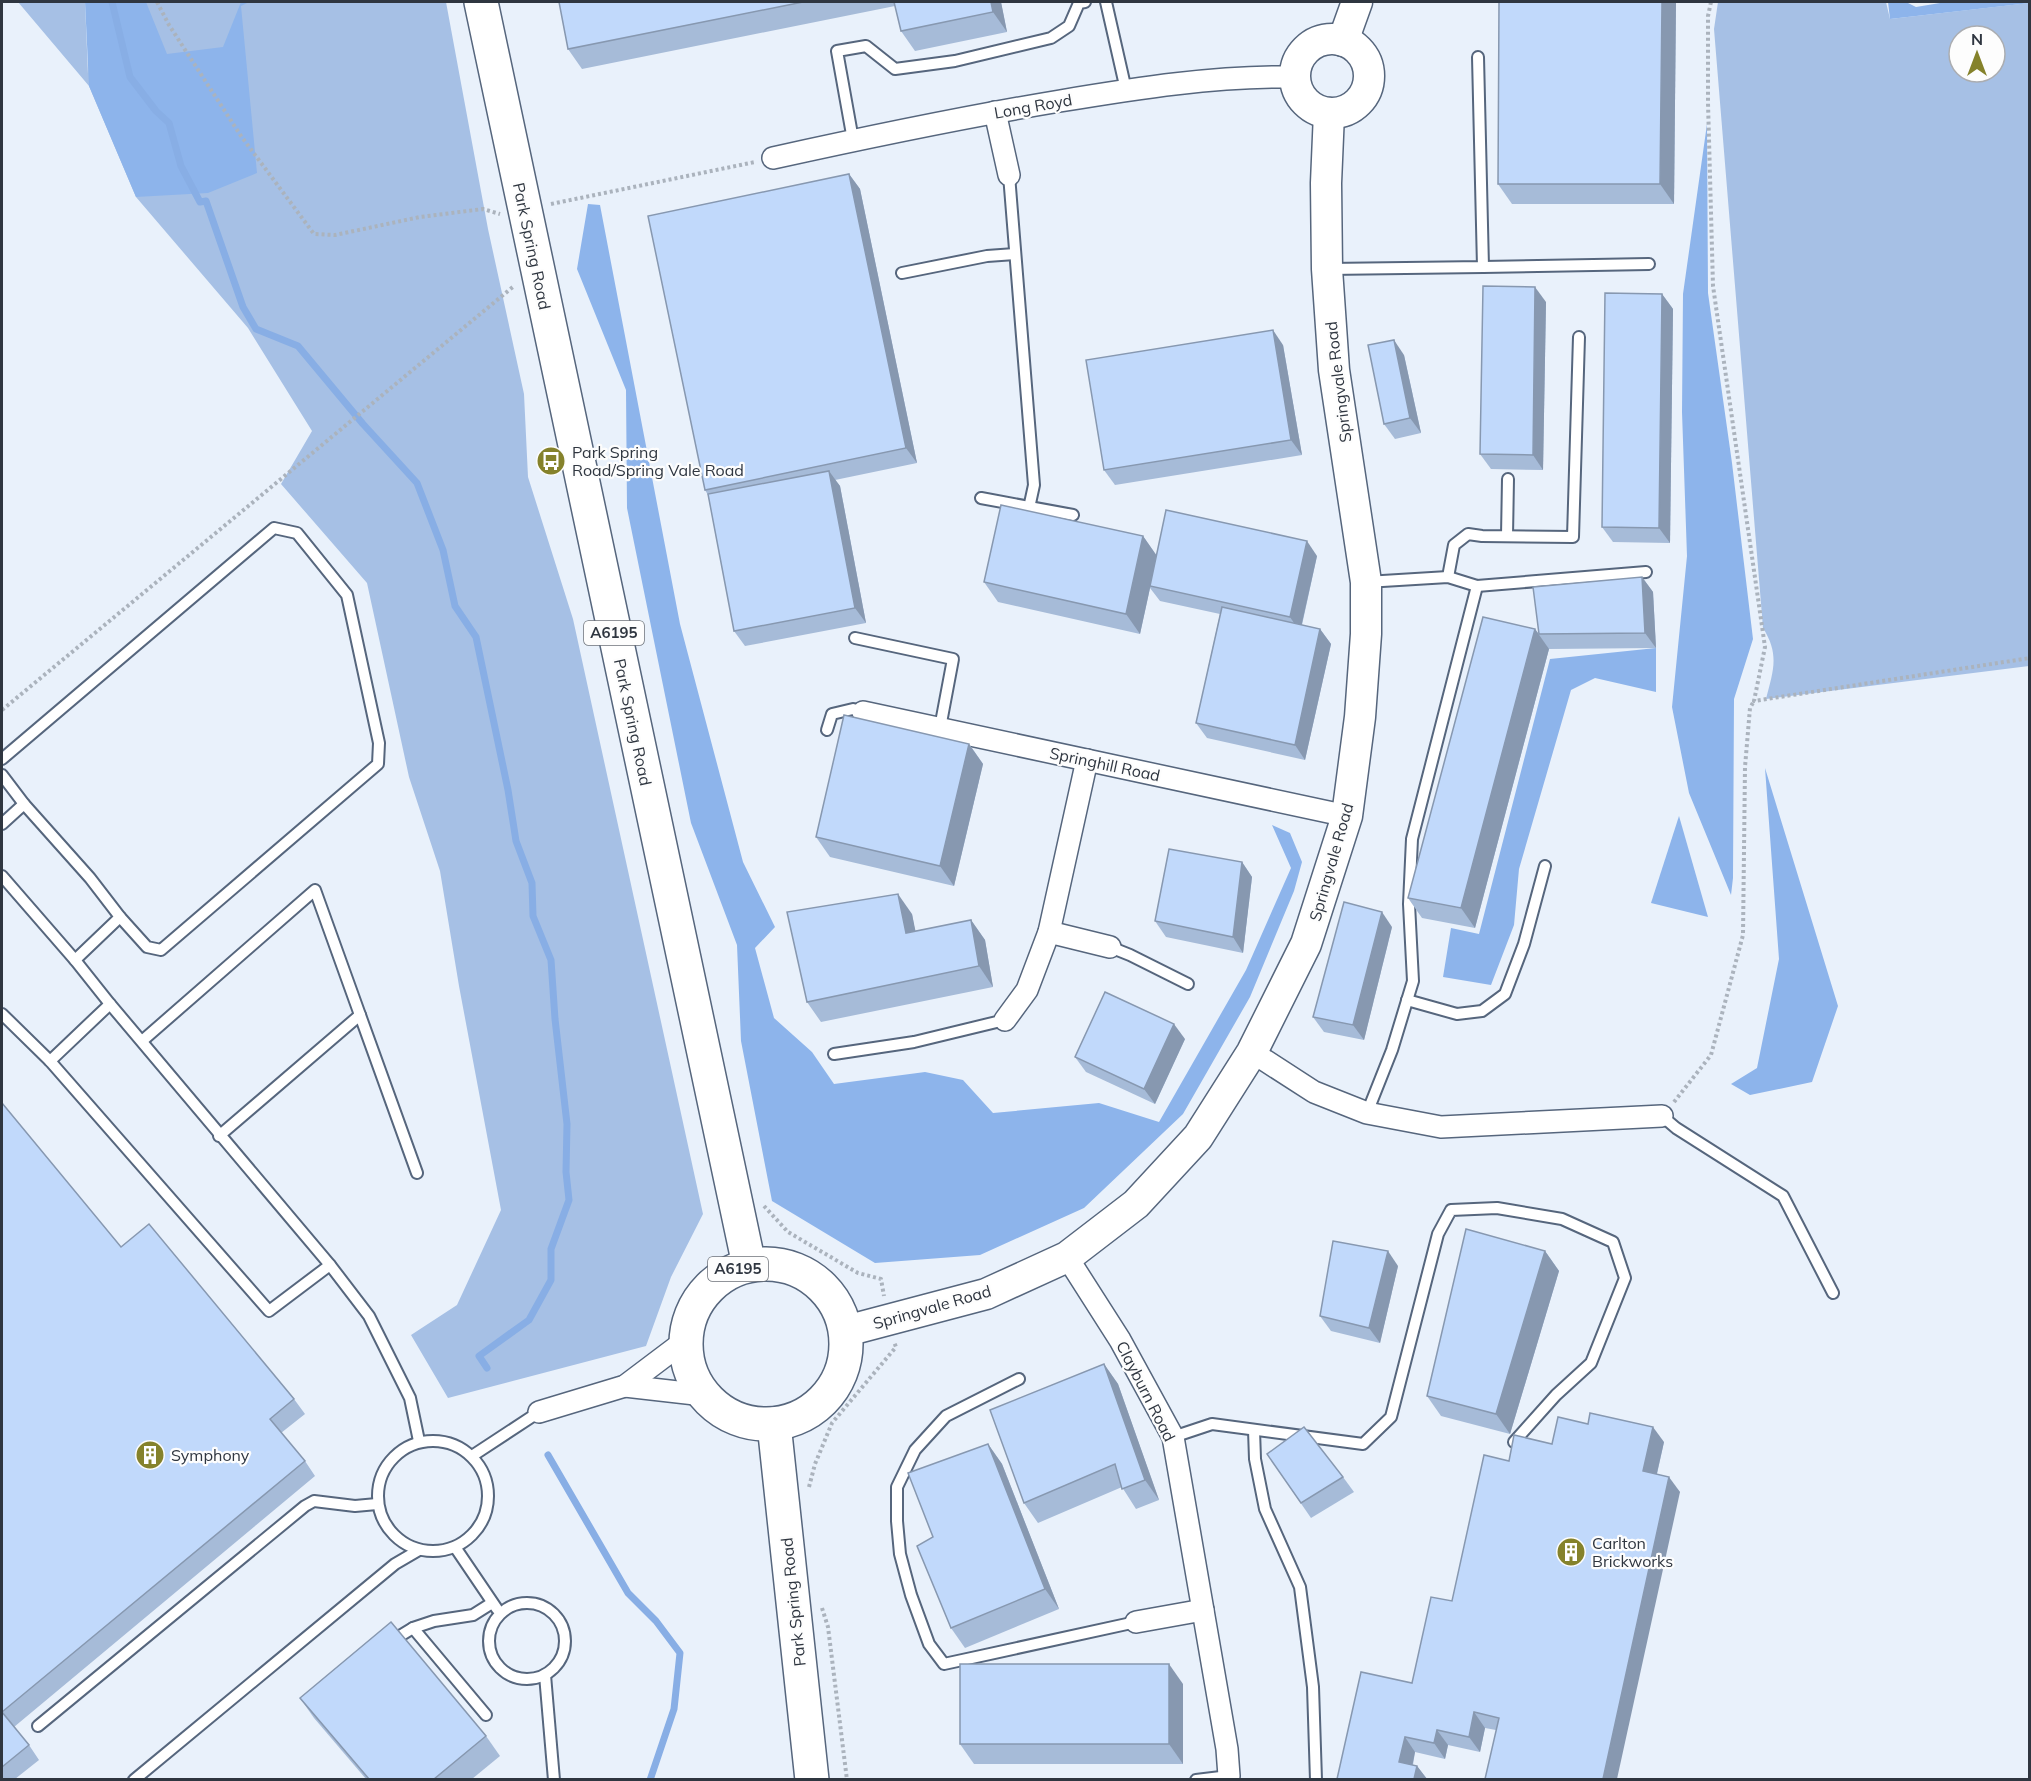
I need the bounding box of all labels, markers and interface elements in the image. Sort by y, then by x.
north arrow [1947,24,2007,84]
text: N [1971,29,1983,49]
street label: Long Royd [992,89,1074,123]
street label: Park Spring Road [509,181,555,311]
street label: Springvale Road [1321,320,1355,444]
place label: Park Spring Road/Spring Vale Road [572,442,744,480]
bus stop icon: Park Spring Road/Spring Vale Road [535,445,567,477]
road number: A6195 [584,621,644,645]
street label: Park Spring Road [610,657,656,787]
street label: Springhill Road [1048,743,1162,785]
street label: Springvale Road [1305,801,1357,923]
road number: A6195 [708,1257,768,1281]
street label: Springvale Road [871,1281,993,1333]
street label: Clayburn Road [1112,1337,1180,1445]
building icon: Symphony [134,1439,166,1471]
place label: Symphony [171,1445,250,1465]
place label: Carlton Brickworks [1592,1533,1673,1571]
building icon: Carlton Brickworks [1555,1536,1587,1568]
street label: Park Spring Road [776,1537,810,1667]

